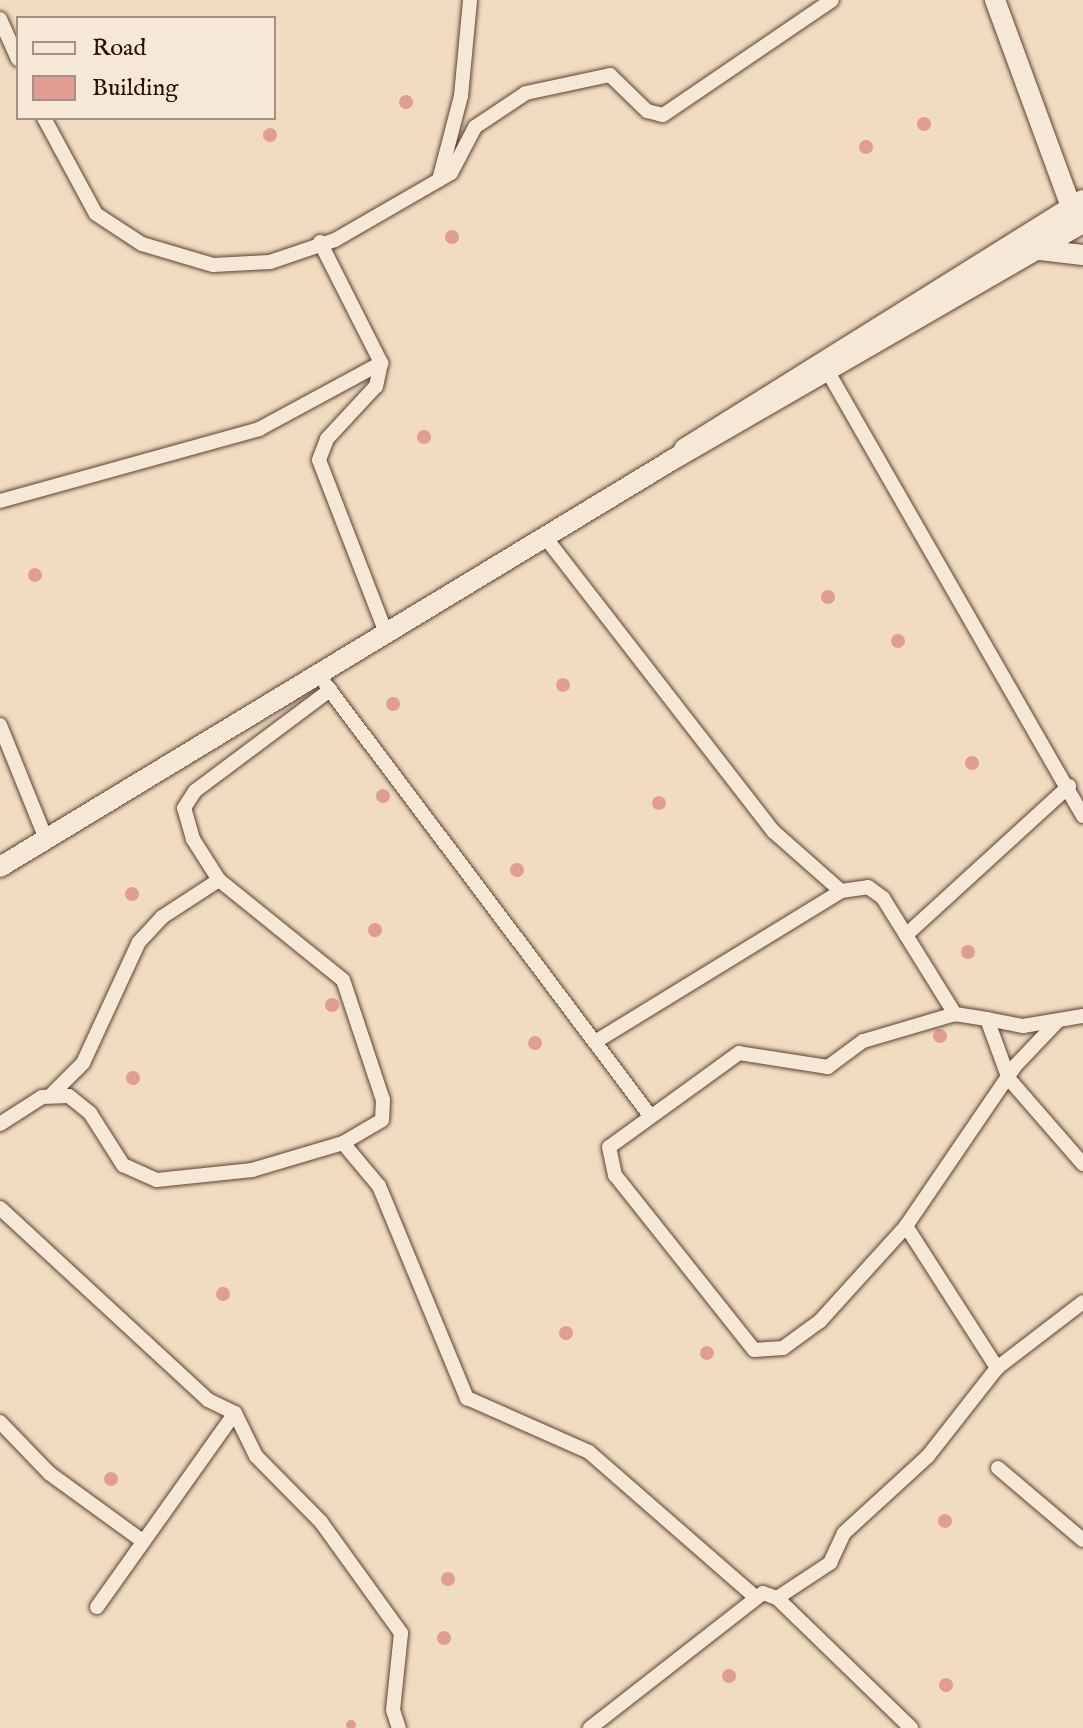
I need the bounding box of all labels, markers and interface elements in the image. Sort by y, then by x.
legend [16,16,276,120]
text: Road [92,33,146,64]
text: Building [92,73,178,104]

